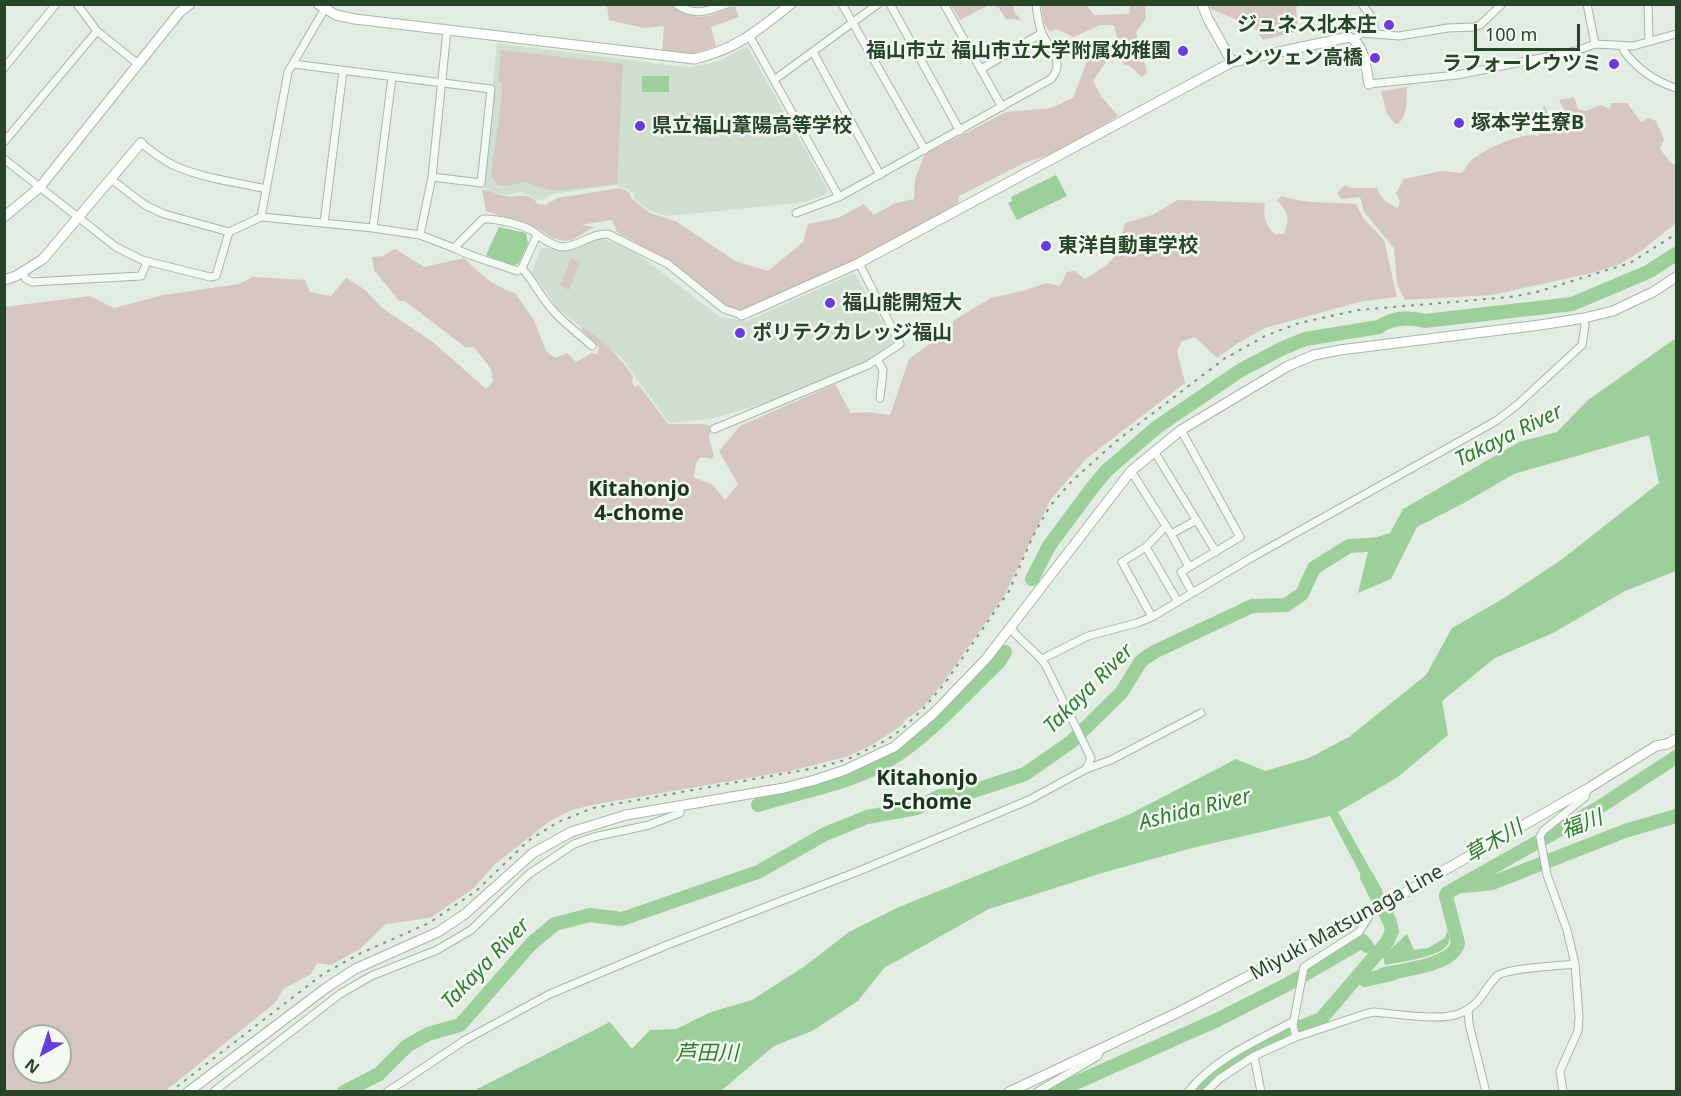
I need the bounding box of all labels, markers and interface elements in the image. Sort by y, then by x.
scale bar [1477,12,1584,50]
place label: ジュネス北本庄 [1237,13,1377,37]
marker: ジュネス北本庄 [1382,18,1396,32]
text: 100 m [1485,22,1537,46]
place label: 福山市立 福山市立大学附属幼稚園 [866,39,1171,63]
marker: 福山市立 福山市立大学附属幼稚園 [1176,44,1190,58]
place label: レンツェン高橋 [1223,46,1363,70]
marker: レンツェン高橋 [1368,51,1382,65]
place label: ラフォーレウツミ [1442,52,1602,76]
marker: ラフォーレウツミ [1607,57,1621,71]
place label: 塚本学生寮B [1471,111,1584,135]
place label: 県立福山葦陽高等学校 [652,114,852,138]
marker: 塚本学生寮B [1452,116,1466,130]
marker: 県立福山葦陽高等学校 [633,119,647,133]
place label: 東洋自動車学校 [1058,234,1198,258]
marker: 東洋自動車学校 [1039,239,1053,253]
place label: 福山能開短大 [842,291,962,315]
marker: 福山能開短大 [823,296,837,310]
place label: ポリテクカレッジ福山 [752,321,952,345]
marker: ポリテクカレッジ福山 [733,326,747,340]
water label: Takaya River [1451,399,1567,473]
district label: Kitahonjo 4-chome [588,477,690,527]
water label: Takaya River [1039,639,1139,739]
district label: Kitahonjo 5-chome [876,766,978,816]
water label: Ashida River [1137,784,1253,836]
water label: 福川 [1558,806,1606,844]
water label: 草木川 [1460,815,1528,869]
street label: Miyuki Matsunaga Line [1246,860,1448,986]
water label: Takaya River [437,913,535,1015]
north arrow [12,1024,72,1084]
water label: 芦田川 [676,1041,738,1067]
text: N [20,1054,44,1079]

